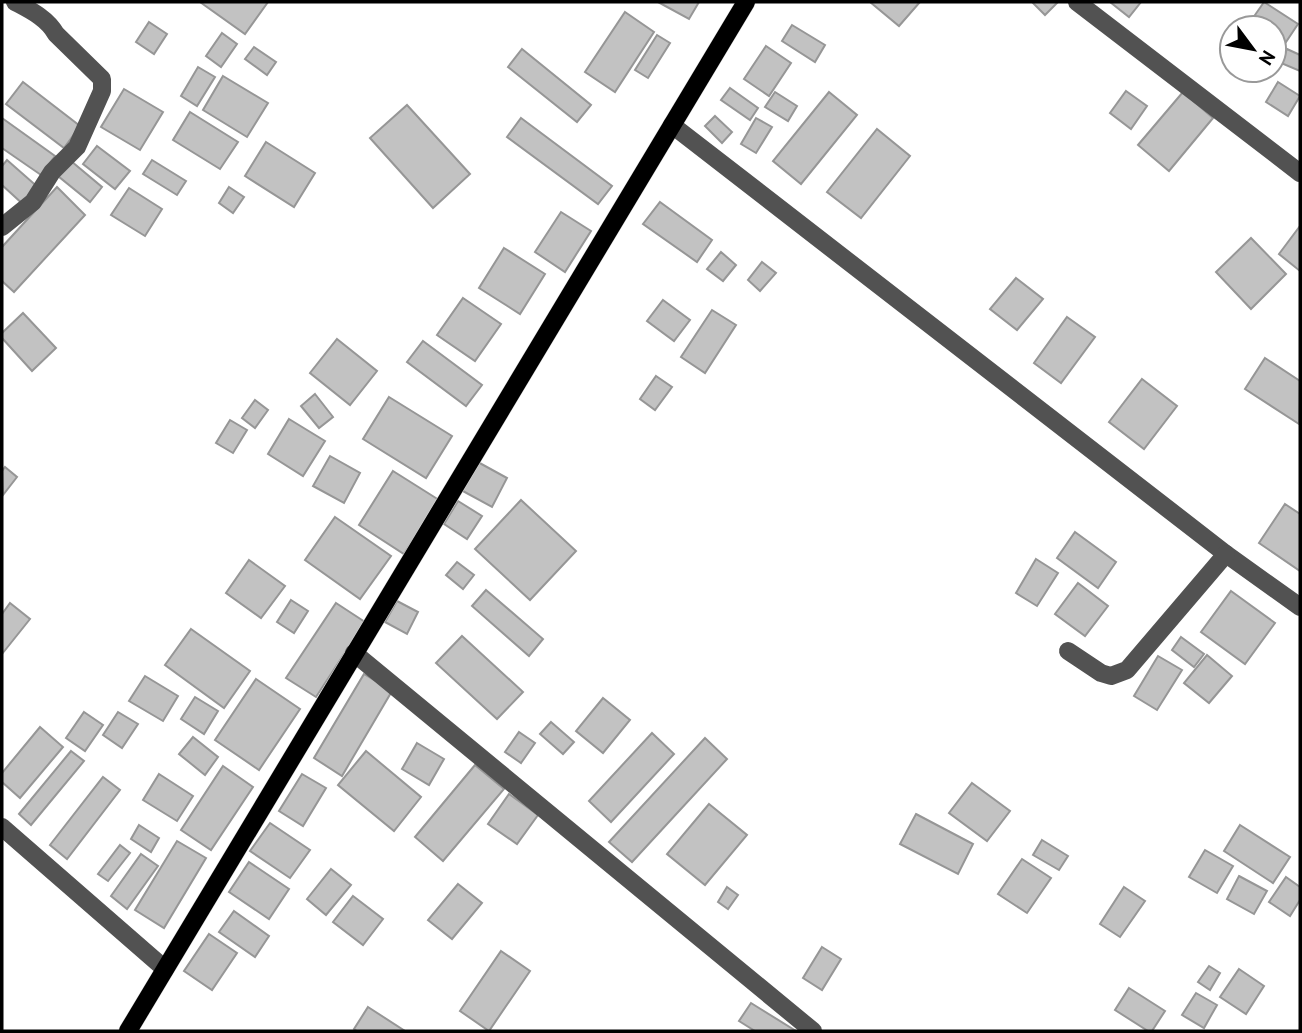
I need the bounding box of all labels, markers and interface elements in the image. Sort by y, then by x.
north arrow [1218,14,1288,84]
text: N [1254,46,1281,70]

